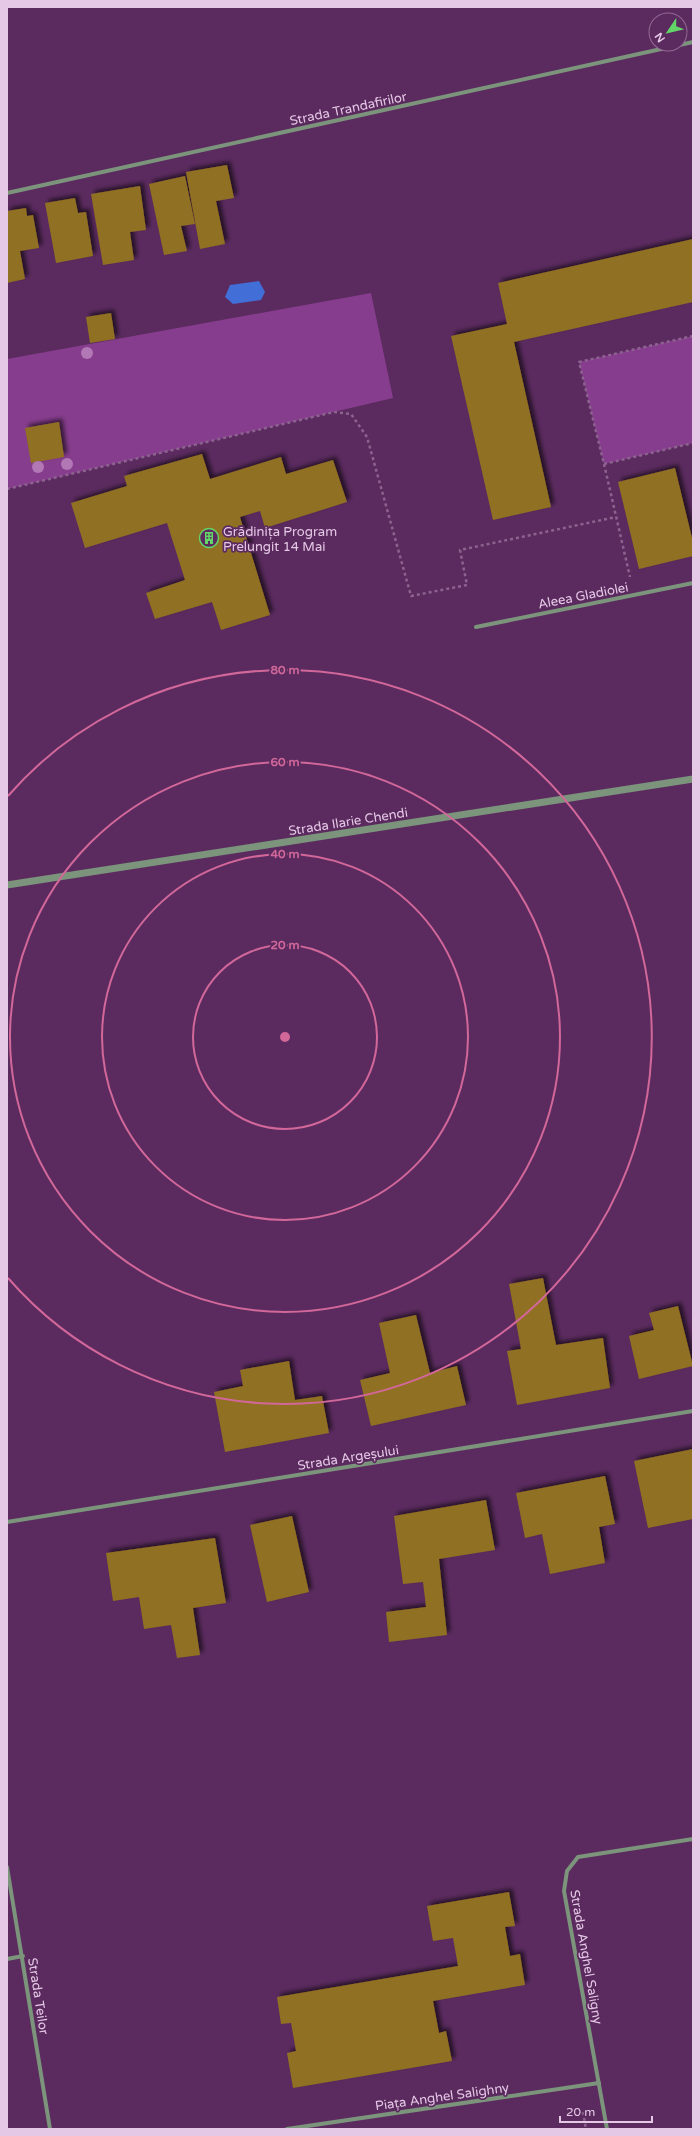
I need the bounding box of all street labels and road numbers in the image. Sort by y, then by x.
street label: Strada Trandafirilor [288,89,408,129]
street label: Aleea Gladiolei [537,579,630,613]
street label: Strada Ilarie Chendi [287,805,409,839]
street label: Strada Argeșului [296,1442,400,1474]
street label: Strada Anghel Saligny [566,1889,606,2026]
street label: Strada Teilor [24,1957,52,2036]
street label: Piața Anghel Salighny [374,2080,510,2114]

